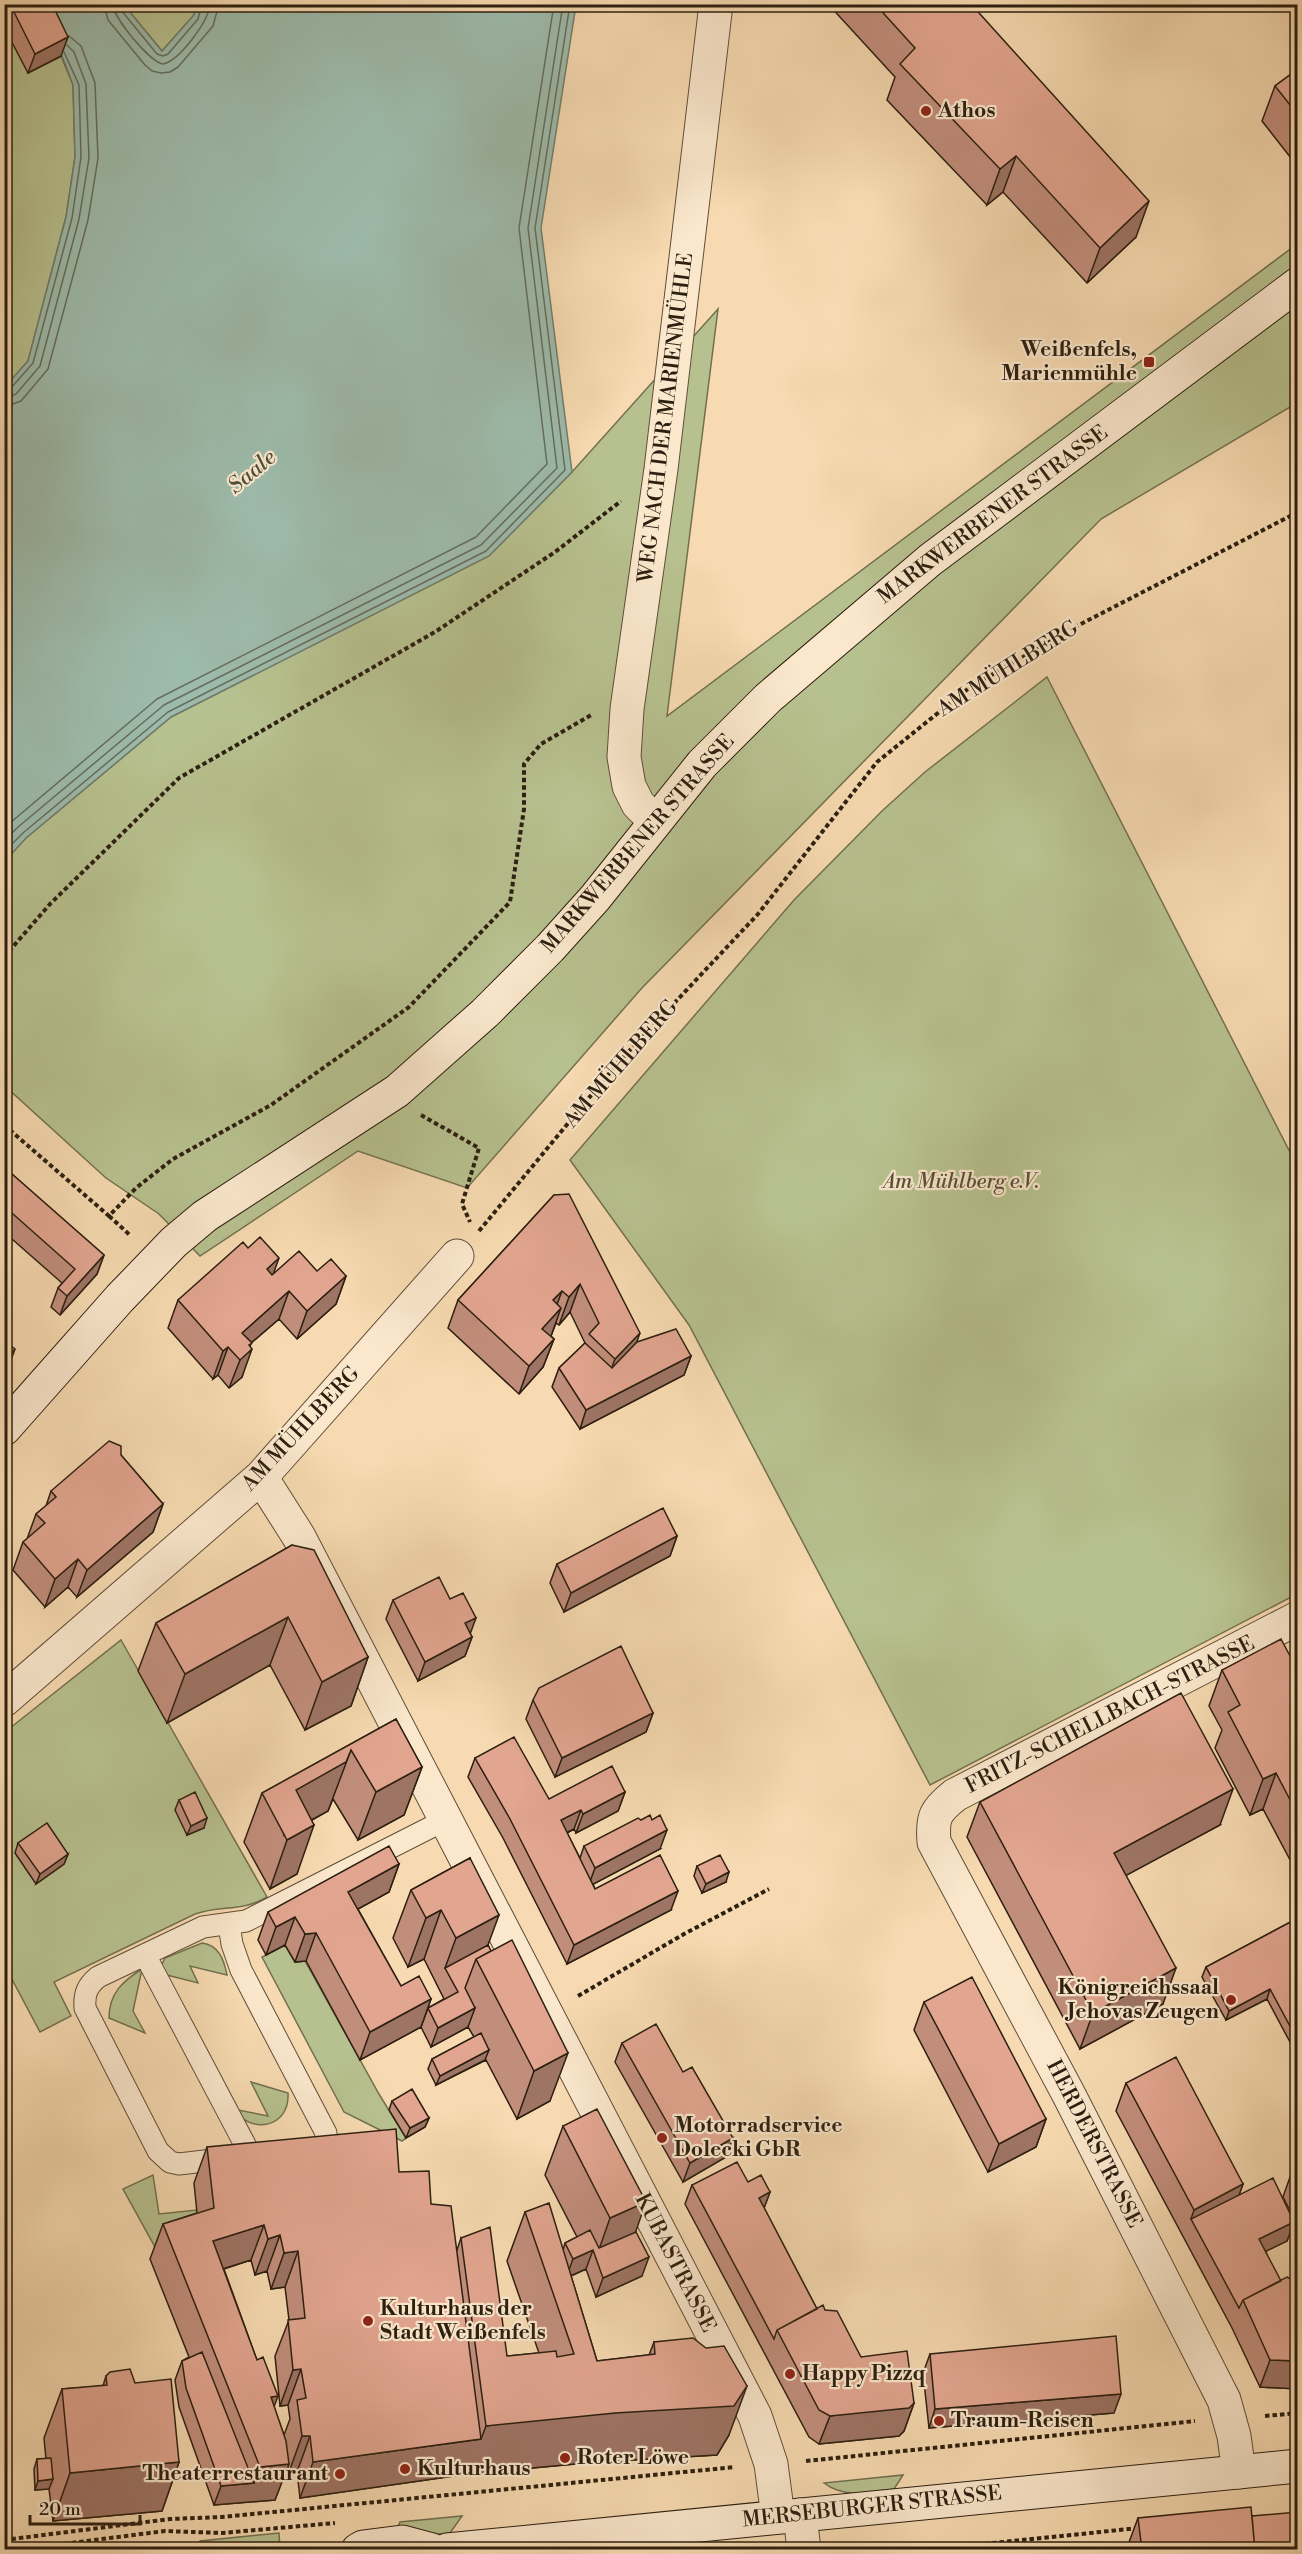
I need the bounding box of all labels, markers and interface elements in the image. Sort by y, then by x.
place label: Athos [937,98,995,124]
marker: Athos [919,104,933,118]
street label: WEG NACH DER MARIENMÜHLE [631,251,699,586]
place label: Weißenfels, Marienmühle [1001,337,1137,387]
marker: Weißenfels, Marienmühle [1142,355,1156,369]
street label: MARKWERBENER STRASSE [873,420,1113,610]
water label: Saale [222,444,282,500]
street label: AM MÜHLBERG [931,613,1084,723]
street label: MARKWERBENER STRASSE [536,729,740,959]
street label: AM MÜHLBERG [556,993,684,1134]
park label: Am Mühlberg e.V. [881,1169,1039,1195]
street label: AM MÜHLBERG [234,1359,366,1498]
street label: FRITZ-SCHELLBACH-STRASSE [961,1631,1259,1799]
place label: Königreichssaal Jehovas Zeugen [1058,1975,1219,2025]
marker: Königreichssaal Jehovas Zeugen [1224,1993,1238,2007]
street label: HERDERSTRASSE [1040,2056,1148,2232]
place label: Motorradservice Dolecki GbR [674,2113,843,2163]
marker: Motorradservice Dolecki GbR [655,2131,669,2145]
street label: KUBASTRASSE [629,2189,721,2337]
place label: Kulturhaus der Stadt Weißenfels [380,2296,546,2346]
marker: Kulturhaus der Stadt Weißenfels [361,2314,375,2328]
place label: Happy Pizzq [802,2361,925,2387]
marker: Happy Pizzq [783,2367,797,2381]
place label: Traum-Reisen [951,2408,1094,2434]
marker: Traum-Reisen [932,2414,946,2428]
place label: Roter Löwe [577,2445,689,2471]
marker: Roter Löwe [558,2451,572,2465]
place label: Kulturhaus [417,2456,531,2482]
place label: Theaterrestaurant [142,2461,329,2487]
marker: Kulturhaus [398,2462,412,2476]
marker: Theaterrestaurant [333,2467,347,2481]
street label: MERSEBURGER STRASSE [741,2480,1003,2534]
scale bar [30,2488,140,2526]
text: 20 m [39,2498,81,2521]

